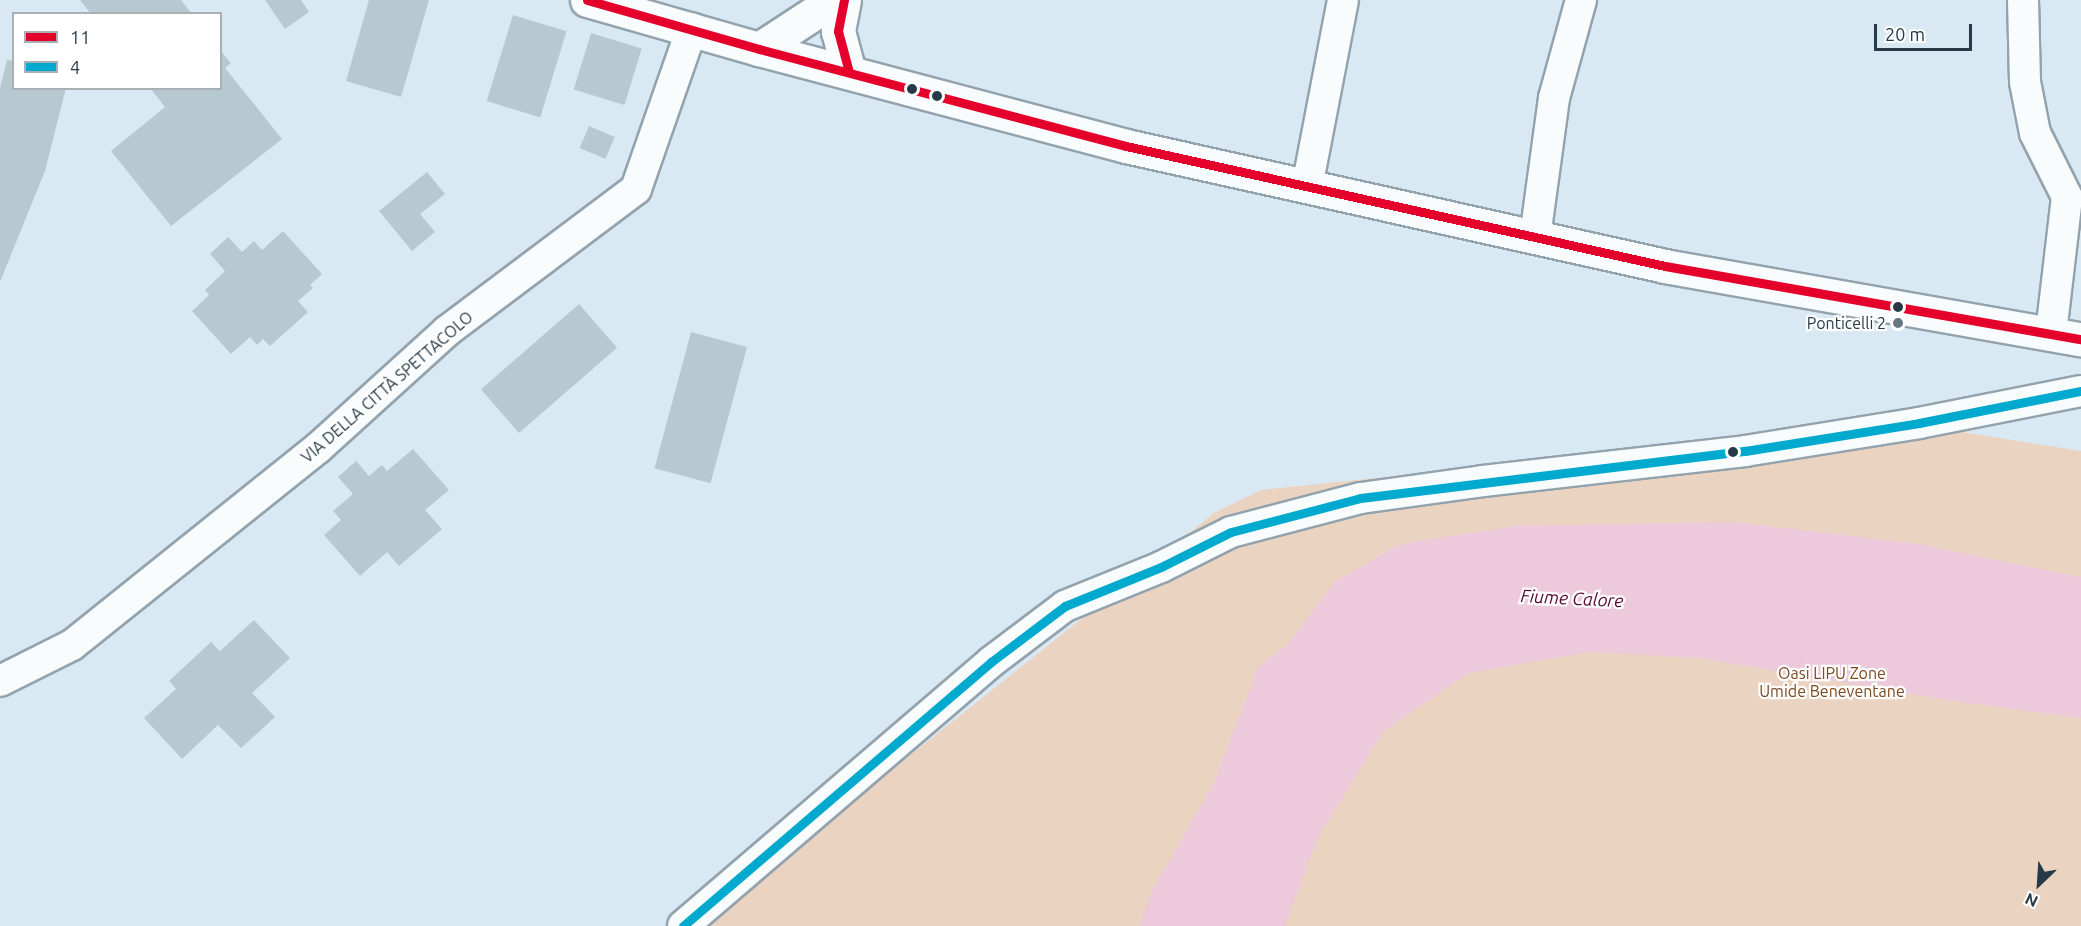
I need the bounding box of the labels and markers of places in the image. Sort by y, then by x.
unlabelled marker [906,83,918,95]
unlabelled marker [931,90,943,102]
unlabelled marker [1892,301,1904,313]
place label: Ponticelli 2 [1807,313,1886,333]
marker: Ponticelli 2 [1891,316,1905,330]
unlabelled marker [1727,446,1739,458]

